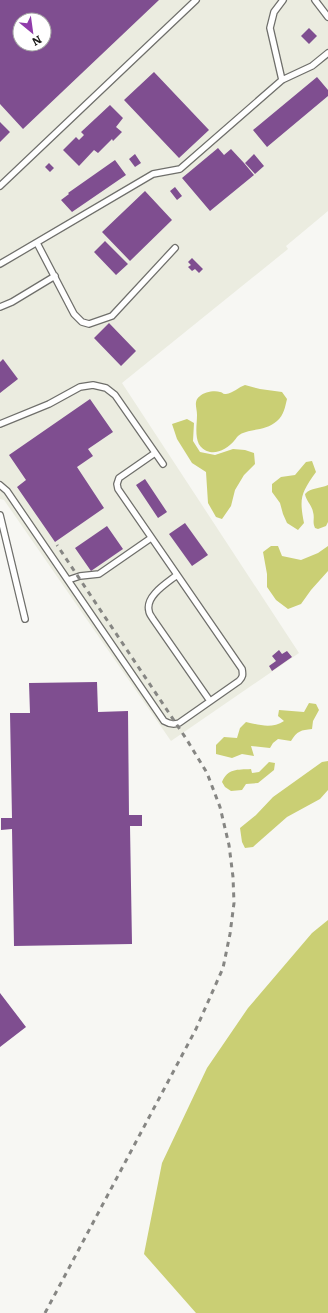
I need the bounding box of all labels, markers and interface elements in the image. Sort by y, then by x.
north arrow [12,12,52,52]
text: N [29,32,45,51]

